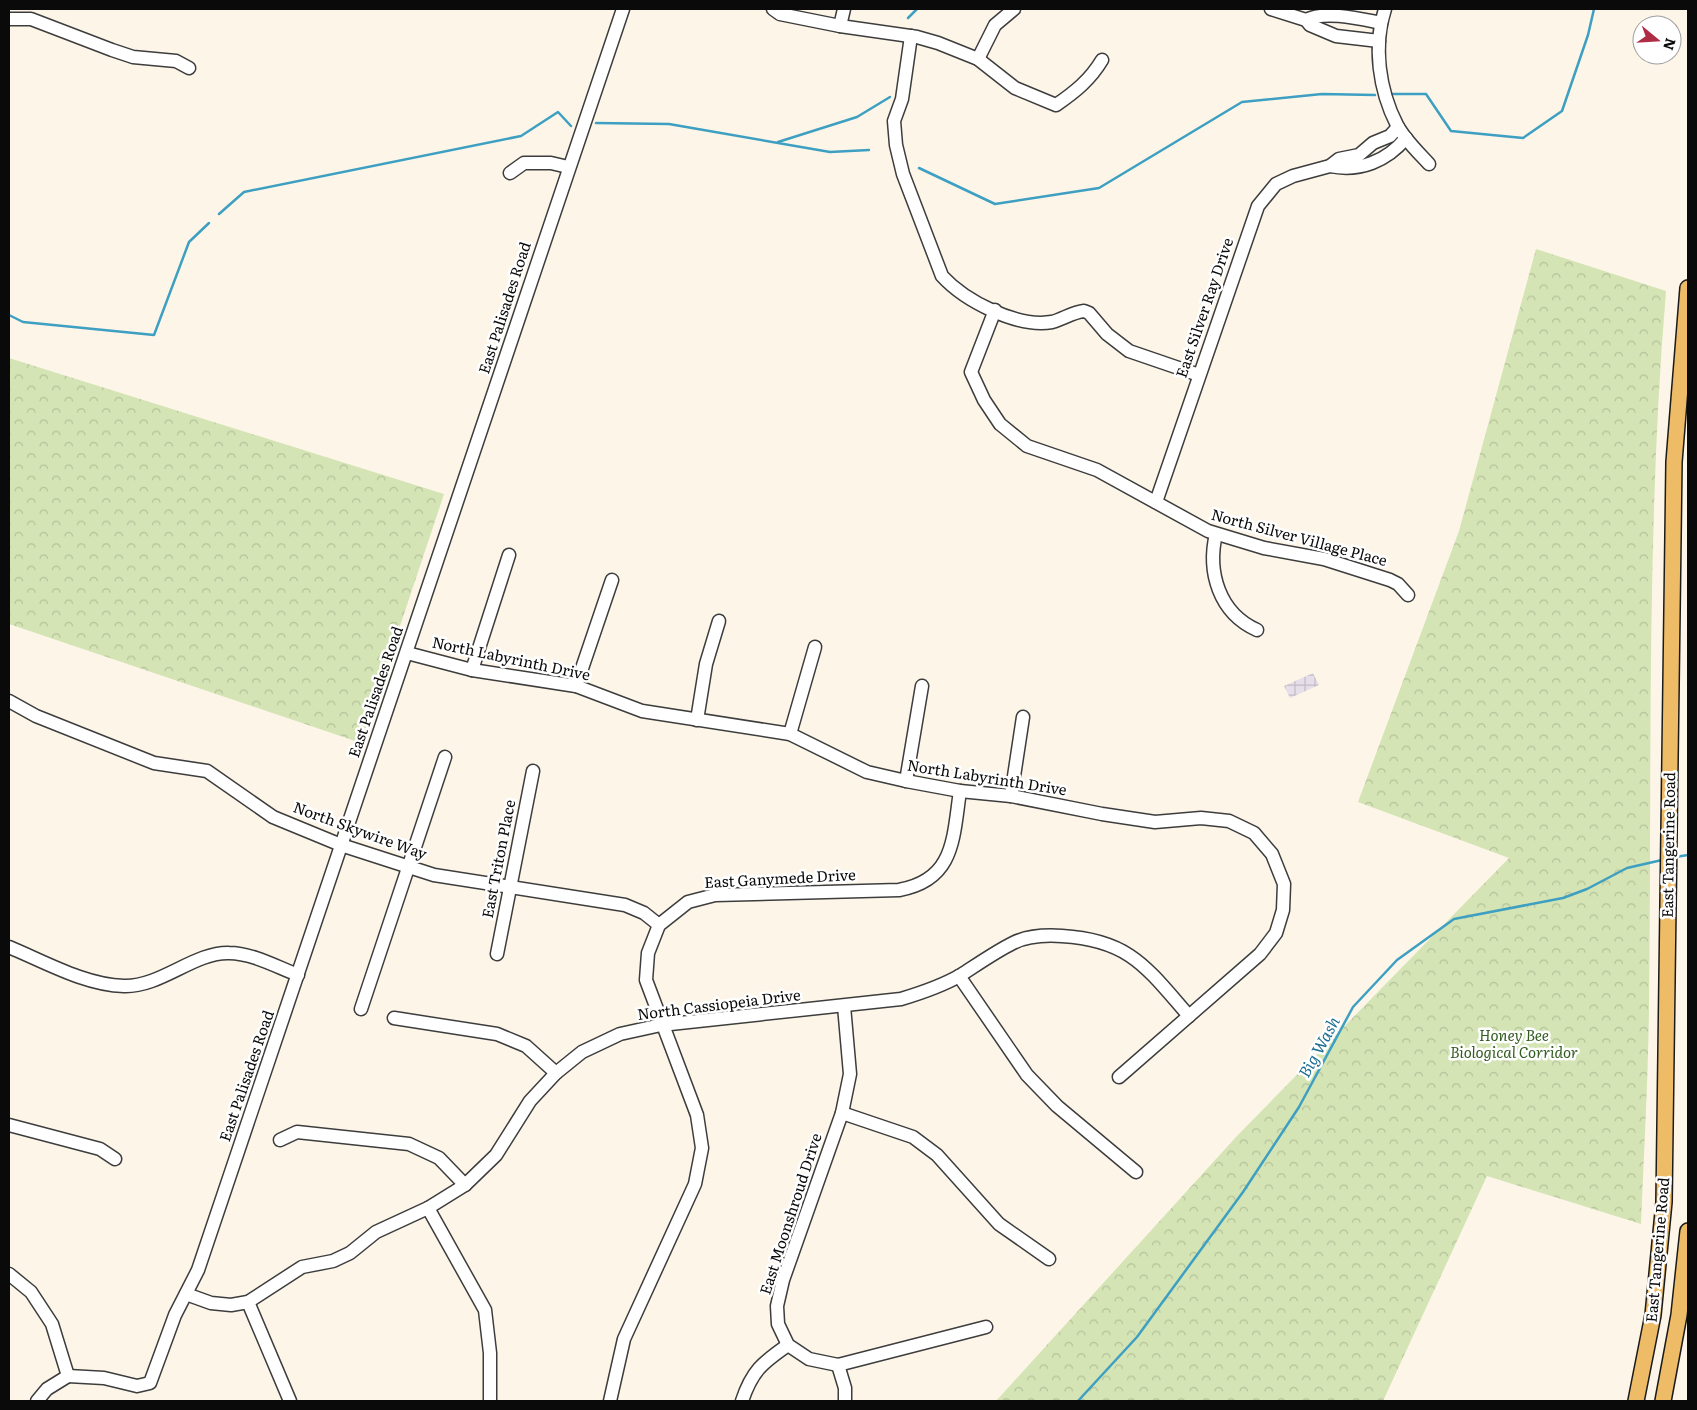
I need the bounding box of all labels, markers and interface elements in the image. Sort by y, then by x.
north arrow [1632,15,1682,65]
text: N [1659,36,1682,53]
street label: East Silver Ray Drive [1169,234,1238,381]
street label: East Palisades Road [471,238,536,377]
street label: North Silver Village Place [1209,502,1390,571]
street label: East Palisades Road [341,623,408,760]
street label: North Labyrinth Drive [430,630,593,686]
street label: North Labyrinth Drive [906,753,1069,801]
street label: East Tangerine Road [1655,772,1680,918]
street label: North Skywire Way [290,795,431,865]
street label: East Triton Place [475,797,520,920]
street label: East Ganymede Drive [704,862,856,893]
street label: North Cassiopeia Drive [636,982,802,1025]
street label: East Palisades Road [212,1007,279,1144]
water label: Big Wash [1291,1011,1345,1082]
park label: Honey Bee Biological Corridor [1450,1023,1578,1063]
street label: East Moonshroud Drive [753,1130,827,1297]
street label: East Tangerine Road [1639,1176,1674,1324]

